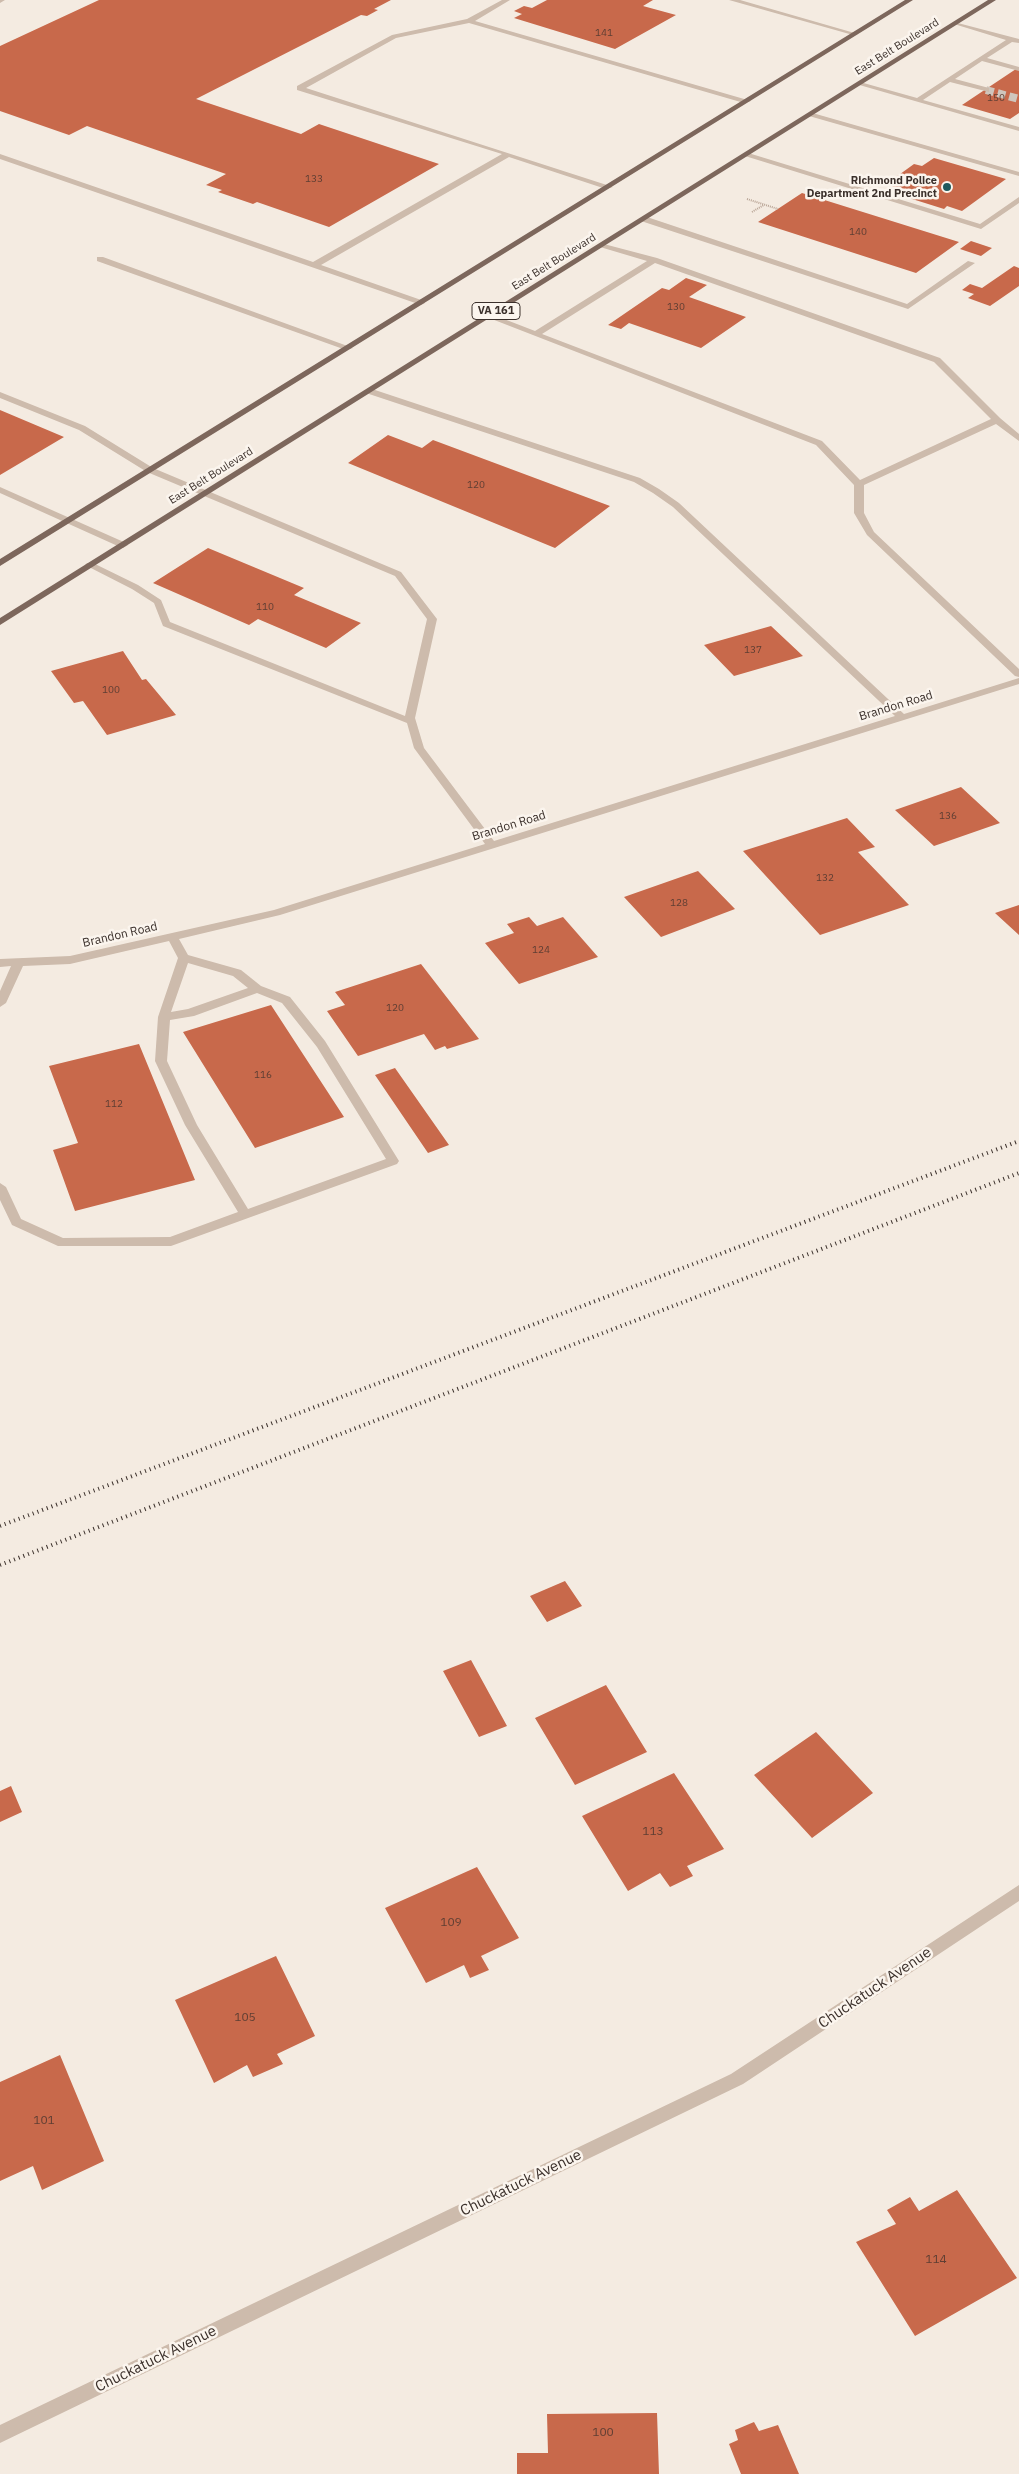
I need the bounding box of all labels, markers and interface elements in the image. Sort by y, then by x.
street label: East Belt Boulevard [852,16,942,78]
house number: 141 [595,27,613,39]
house number: 150 [987,92,1005,104]
house number: 133 [305,173,323,185]
place label: Richmond Police Department 2nd Precinct [807,174,937,200]
marker: Richmond Police Department 2nd Precinct [941,181,953,193]
house number: 140 [849,226,867,238]
street label: East Belt Boulevard [509,231,599,293]
house number: 130 [667,301,685,313]
road number: VA 161 [472,302,520,320]
street label: East Belt Boulevard [166,445,256,507]
house number: 120 [467,479,485,491]
house number: 110 [256,601,274,613]
house number: 137 [744,644,762,656]
house number: 100 [102,684,120,696]
street label: Brandon Road [857,688,935,724]
street label: Brandon Road [470,808,548,844]
house number: 136 [939,810,957,822]
house number: 132 [816,872,834,884]
house number: 128 [670,897,688,909]
street label: Brandon Road [81,919,159,951]
house number: 124 [532,944,550,956]
house number: 120 [386,1002,404,1014]
house number: 116 [254,1069,272,1081]
house number: 112 [105,1098,123,1110]
house number: 113 [642,1825,664,1839]
house number: 109 [440,1916,462,1930]
street label: Chuckatuck Avenue [815,1943,935,2033]
house number: 105 [234,2011,256,2025]
house number: 101 [33,2114,55,2128]
street label: Chuckatuck Avenue [457,2146,585,2220]
house number: 114 [925,2253,947,2267]
street label: Chuckatuck Avenue [92,2322,220,2396]
house number: 100 [592,2426,614,2440]

